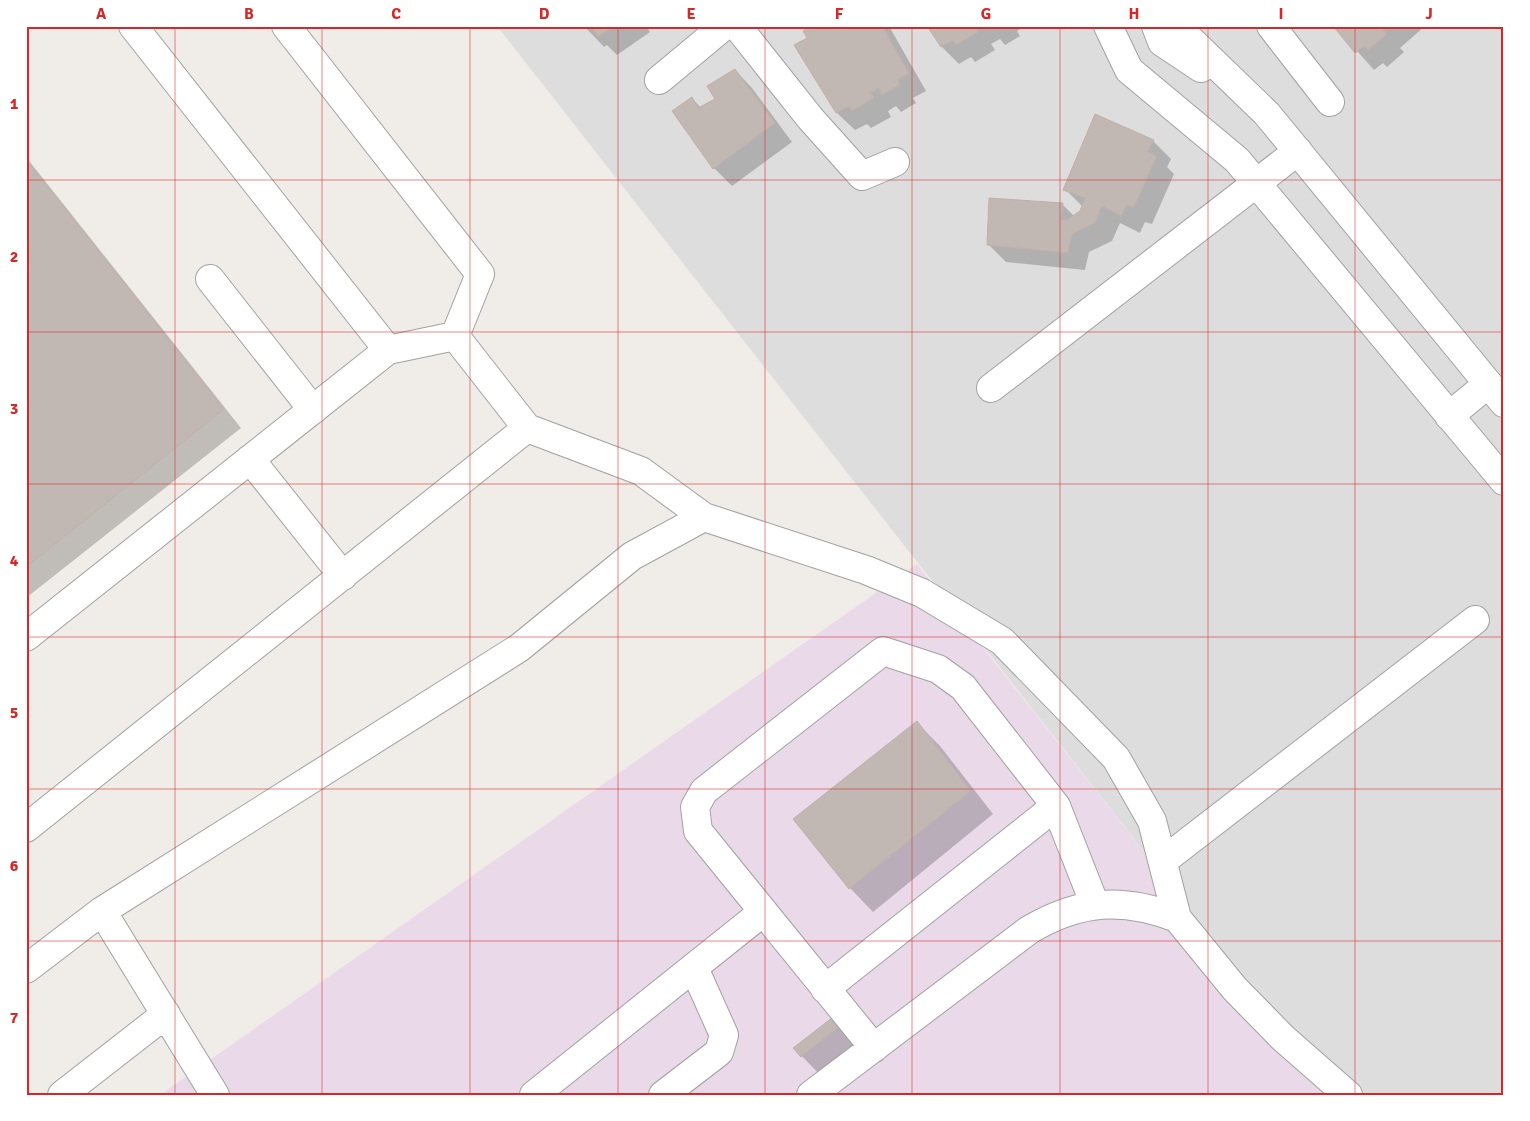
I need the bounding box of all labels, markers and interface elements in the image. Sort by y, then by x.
text: A [96,4,107,24]
text: B [244,4,254,24]
text: C [391,4,401,24]
text: D [539,4,550,24]
text: E [686,4,696,24]
text: F [835,4,844,24]
text: G [981,4,991,24]
text: H [1129,4,1139,24]
text: I [1278,4,1284,24]
text: J [1425,4,1433,24]
text: 1 [10,94,19,114]
text: 2 [10,247,18,267]
text: 3 [10,399,18,419]
text: 4 [10,551,19,571]
text: 5 [10,703,18,723]
text: 6 [10,856,19,876]
text: 7 [10,1008,19,1028]

